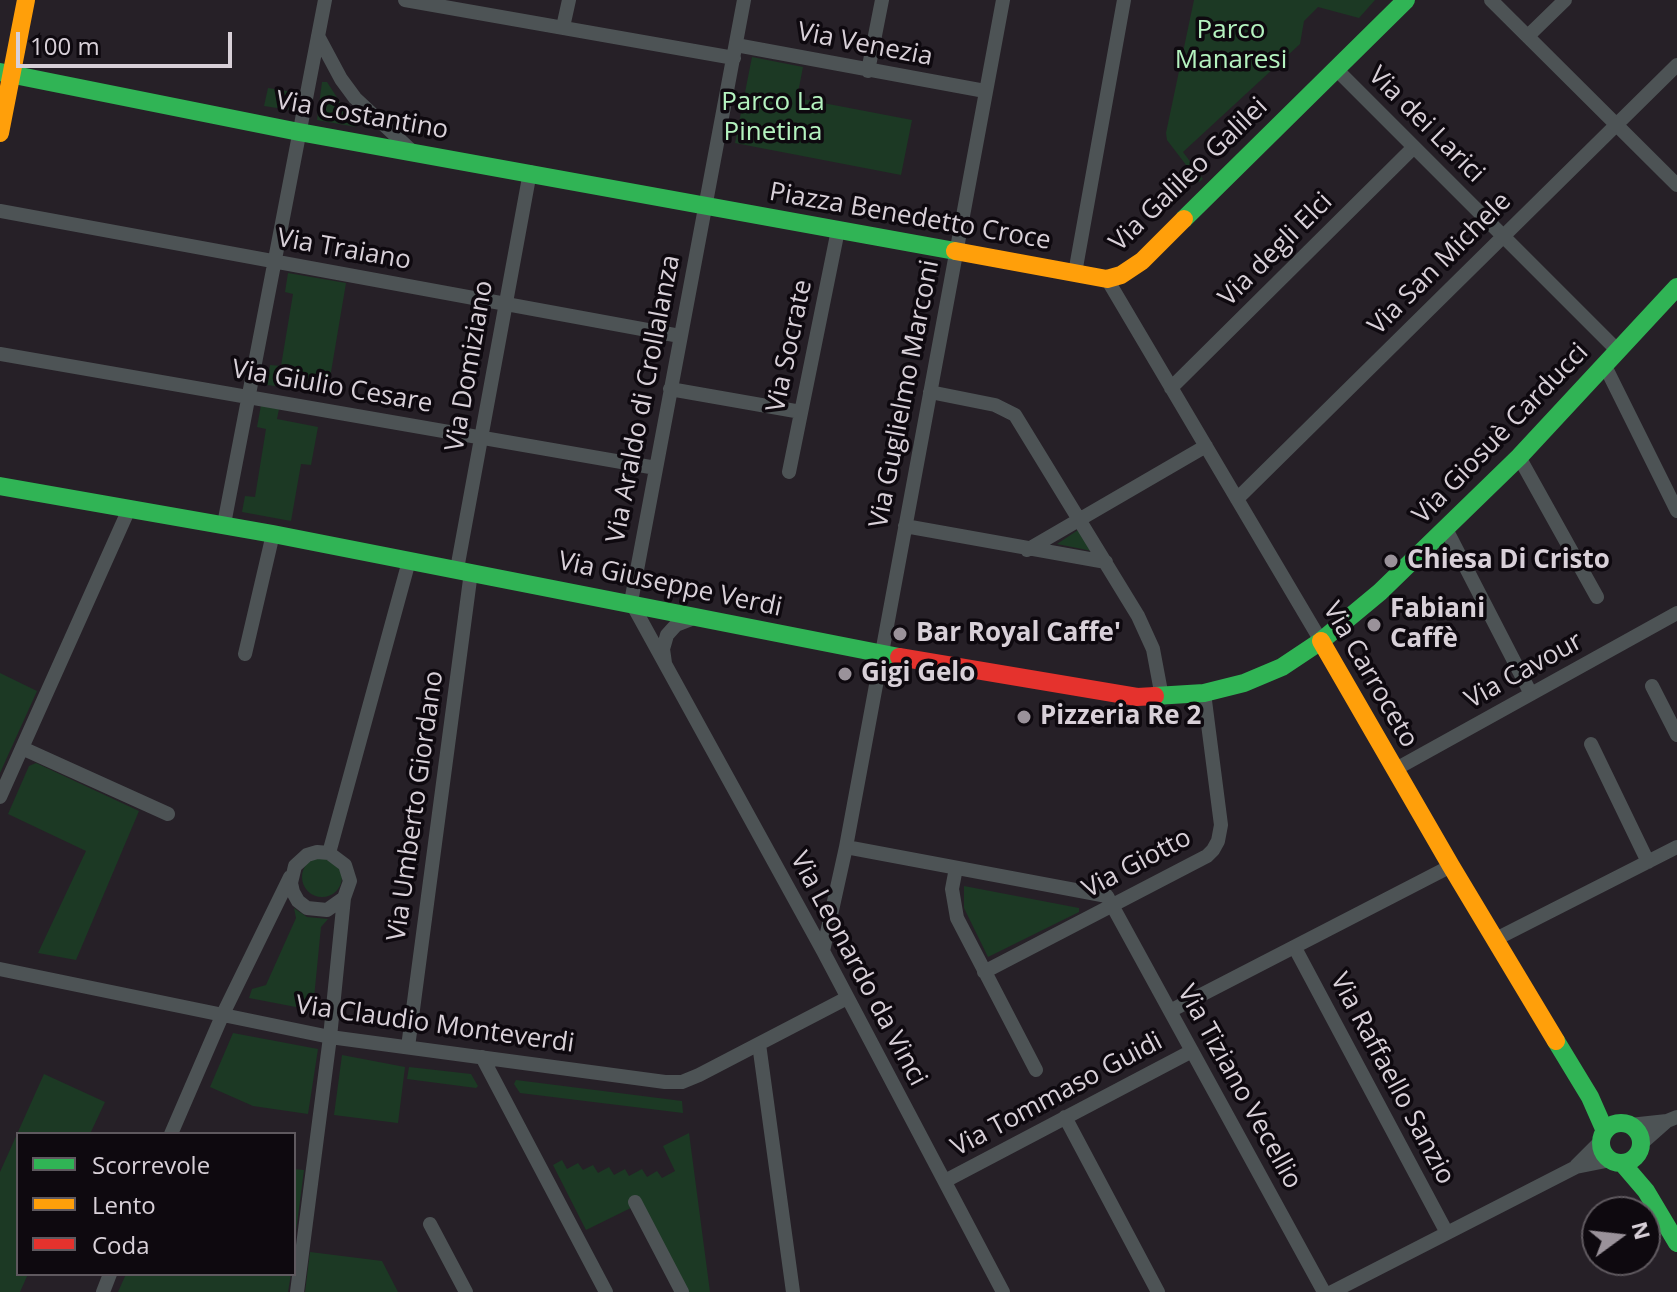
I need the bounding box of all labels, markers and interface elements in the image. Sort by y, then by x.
park label: Parco Manaresi [1175,15,1287,76]
scale bar [20,16,236,66]
street label: Via Venezia [795,17,935,73]
text: 100 m [30,29,100,62]
street label: Via dei Larici [1361,60,1491,190]
street label: Via Costantino [273,85,451,147]
park label: Parco La Pinetina [721,87,825,148]
street label: Via Galileo Galilei [1104,92,1274,258]
street label: Piazza Benedetto Croce [767,177,1053,257]
street label: Via San Michele [1362,186,1518,342]
street label: Via degli Elci [1213,187,1339,313]
street label: Via Traiano [275,223,413,277]
street label: Via Araldo di Crollalanza [601,252,687,546]
street label: Via Guglielmo Marconi [864,257,946,531]
street label: Via Socrate [761,277,819,415]
street label: Via Domiziano [440,278,500,454]
street label: Via Giosuè Carducci [1407,337,1595,531]
street label: Via Giulio Cesare [229,354,435,420]
place label: Chiesa Di Cristo [1407,545,1610,577]
street label: Via Giuseppe Verdi [555,546,785,624]
marker: Chiesa Di Cristo [1382,552,1400,570]
place label: Fabiani Caffè [1390,594,1485,656]
street label: Via Carroceto [1316,597,1424,753]
marker: Fabiani Caffè [1365,616,1383,634]
place label: Bar Royal Caffe' [916,618,1121,650]
marker: Bar Royal Caffe' [891,625,909,643]
street label: Via Cavour [1460,626,1588,716]
place label: Gigi Gelo [861,658,975,690]
marker: Gigi Gelo [836,665,854,683]
street label: Via Umberto Giordano [382,669,450,943]
place label: Pizzeria Re 2 [1040,701,1201,733]
marker: Pizzeria Re 2 [1015,708,1033,726]
street label: Via Giotto [1077,822,1197,906]
street label: Via Leonardo da Vinci [783,847,933,1091]
street label: Via Raffaello Sanzio [1323,968,1461,1190]
street label: Via Tiziano Vecellio [1170,980,1308,1194]
street label: Via Claudio Monteverdi [294,990,576,1060]
street label: Via Tommaso Guidi [946,1026,1168,1164]
legend [16,1132,296,1276]
text: Scorrevole [92,1148,210,1181]
text: Lento [92,1188,156,1221]
north arrow [1581,1196,1661,1276]
text: N [1625,1218,1659,1243]
text: Coda [92,1228,150,1261]

